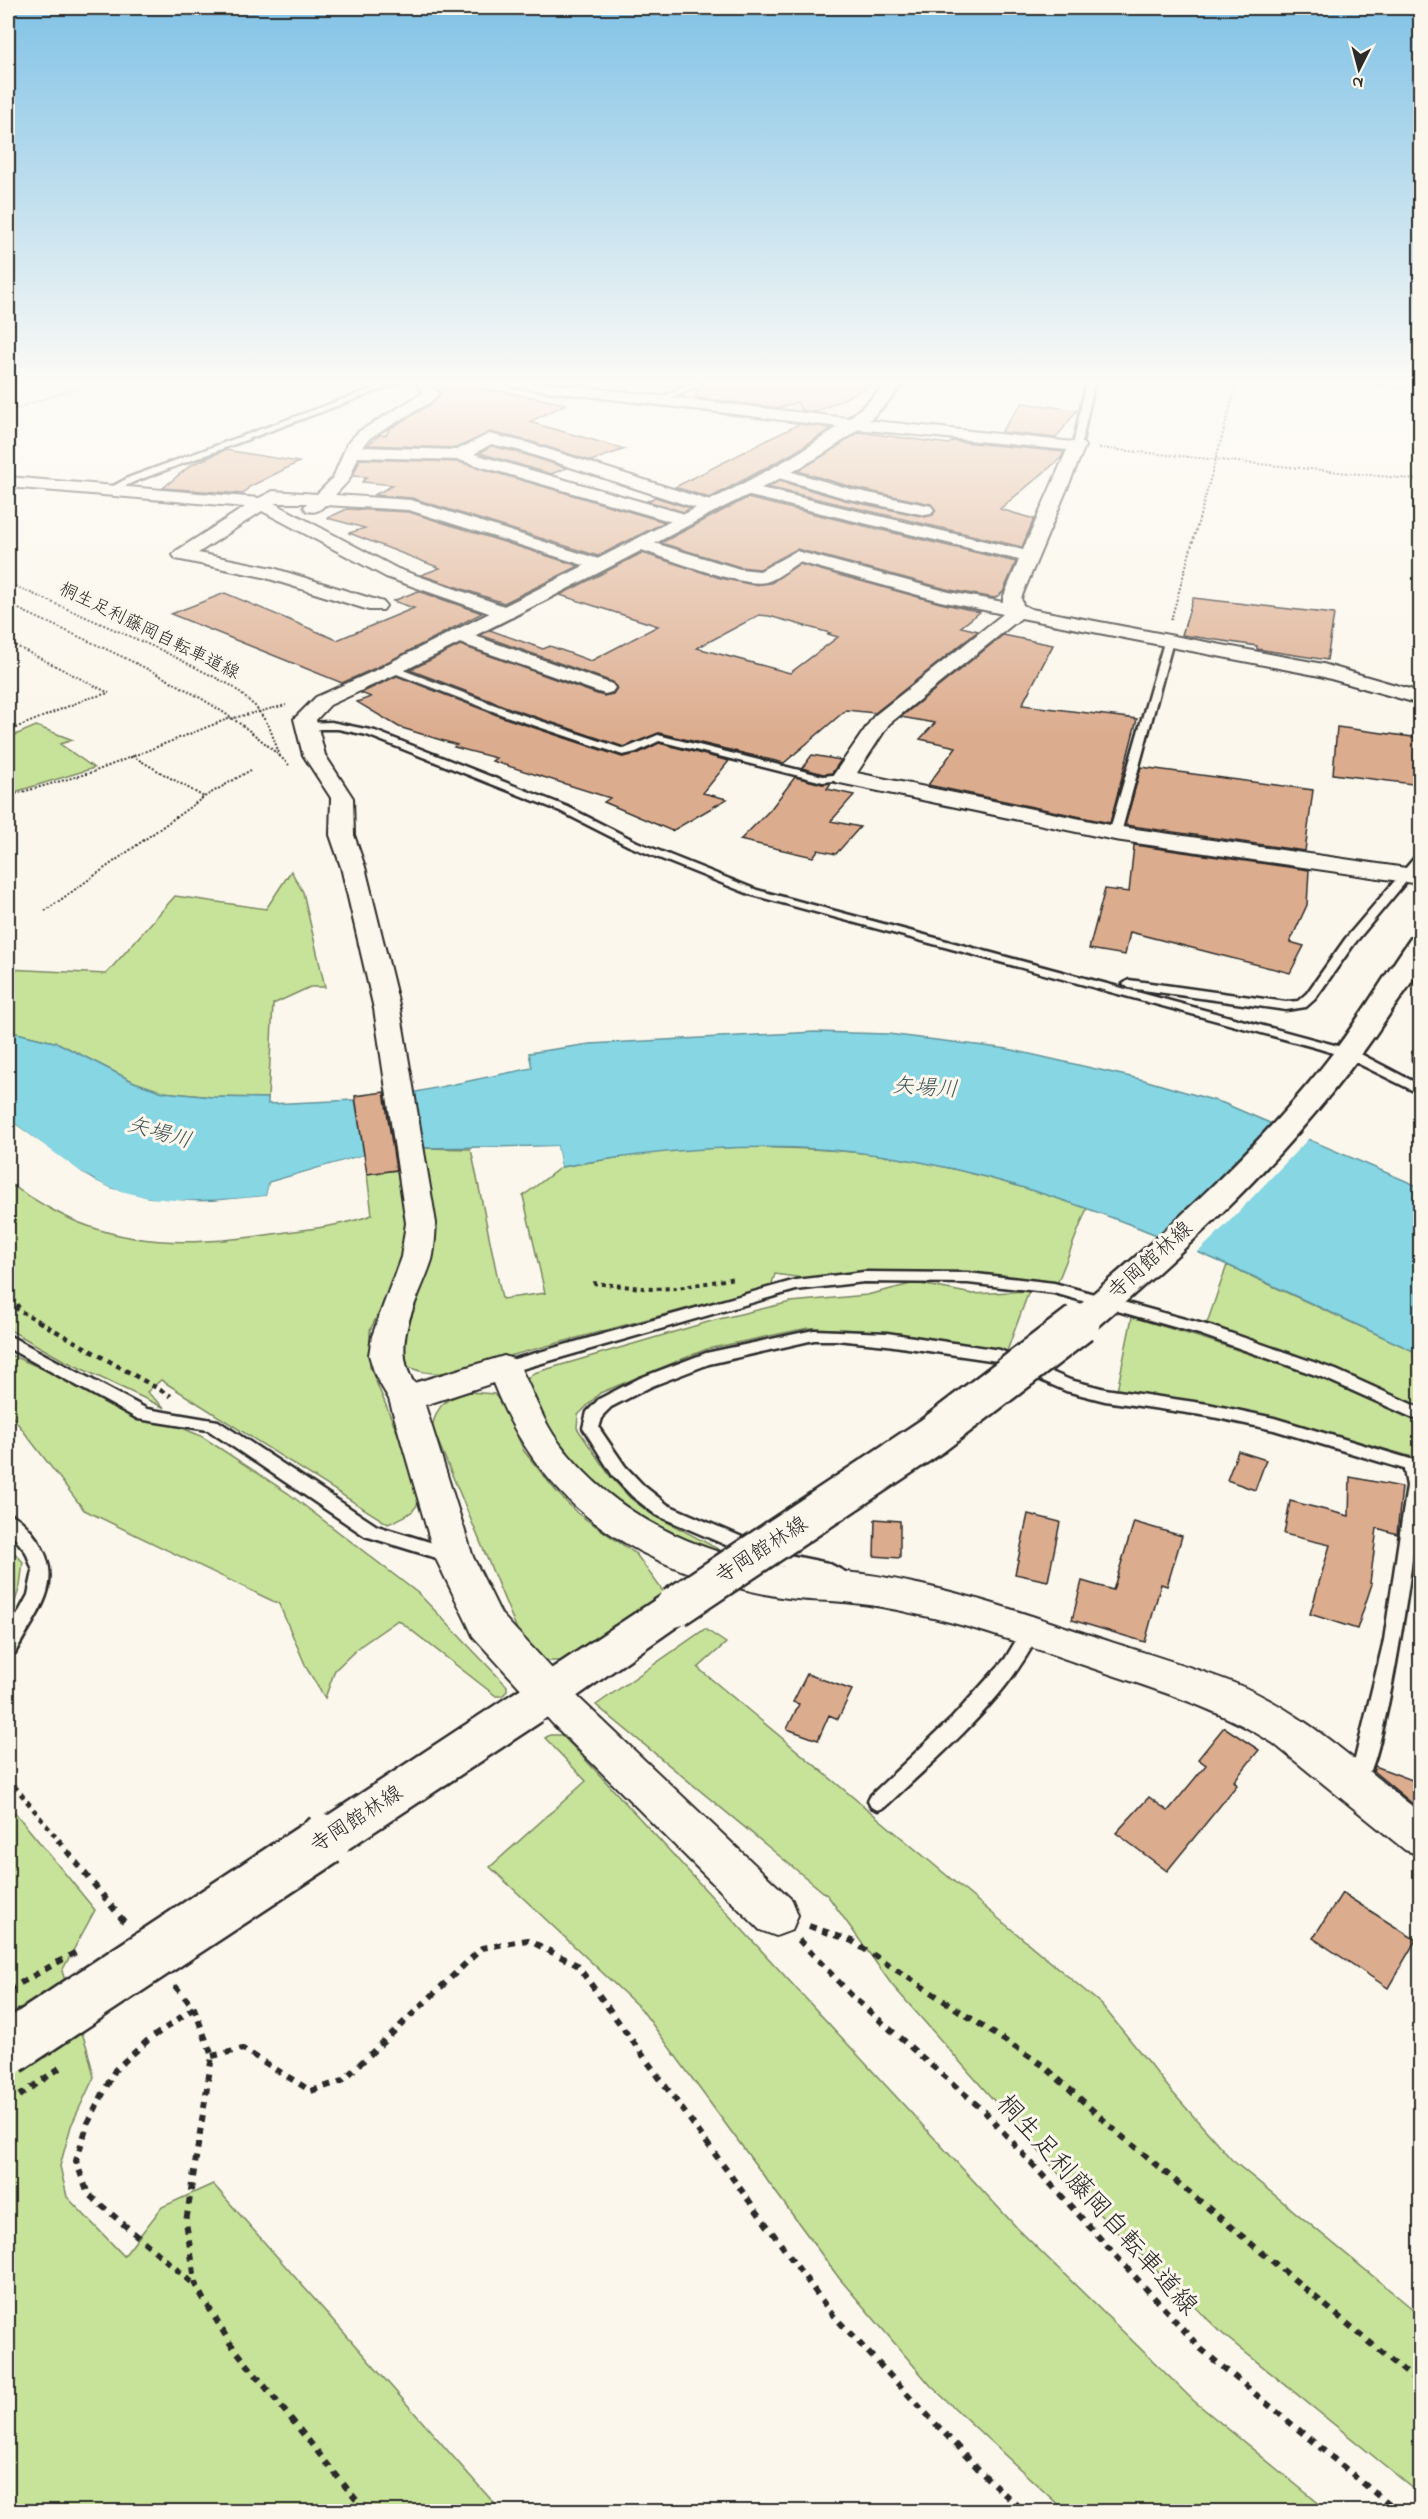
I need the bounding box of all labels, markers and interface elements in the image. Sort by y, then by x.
north arrow [1329,39,1389,99]
text: N [1351,69,1364,94]
street label: 桐生足利藤岡自転車道線 [54,577,244,687]
water label: 矢場川 [891,1071,959,1107]
water label: 矢場川 [123,1110,195,1158]
street label: 寺岡館林線 [1102,1215,1200,1307]
street label: 寺岡館林線 [710,1510,814,1592]
street label: 寺岡館林線 [305,1779,409,1861]
street label: 桐生足利藤岡自転車道線 [986,2087,1206,2325]

